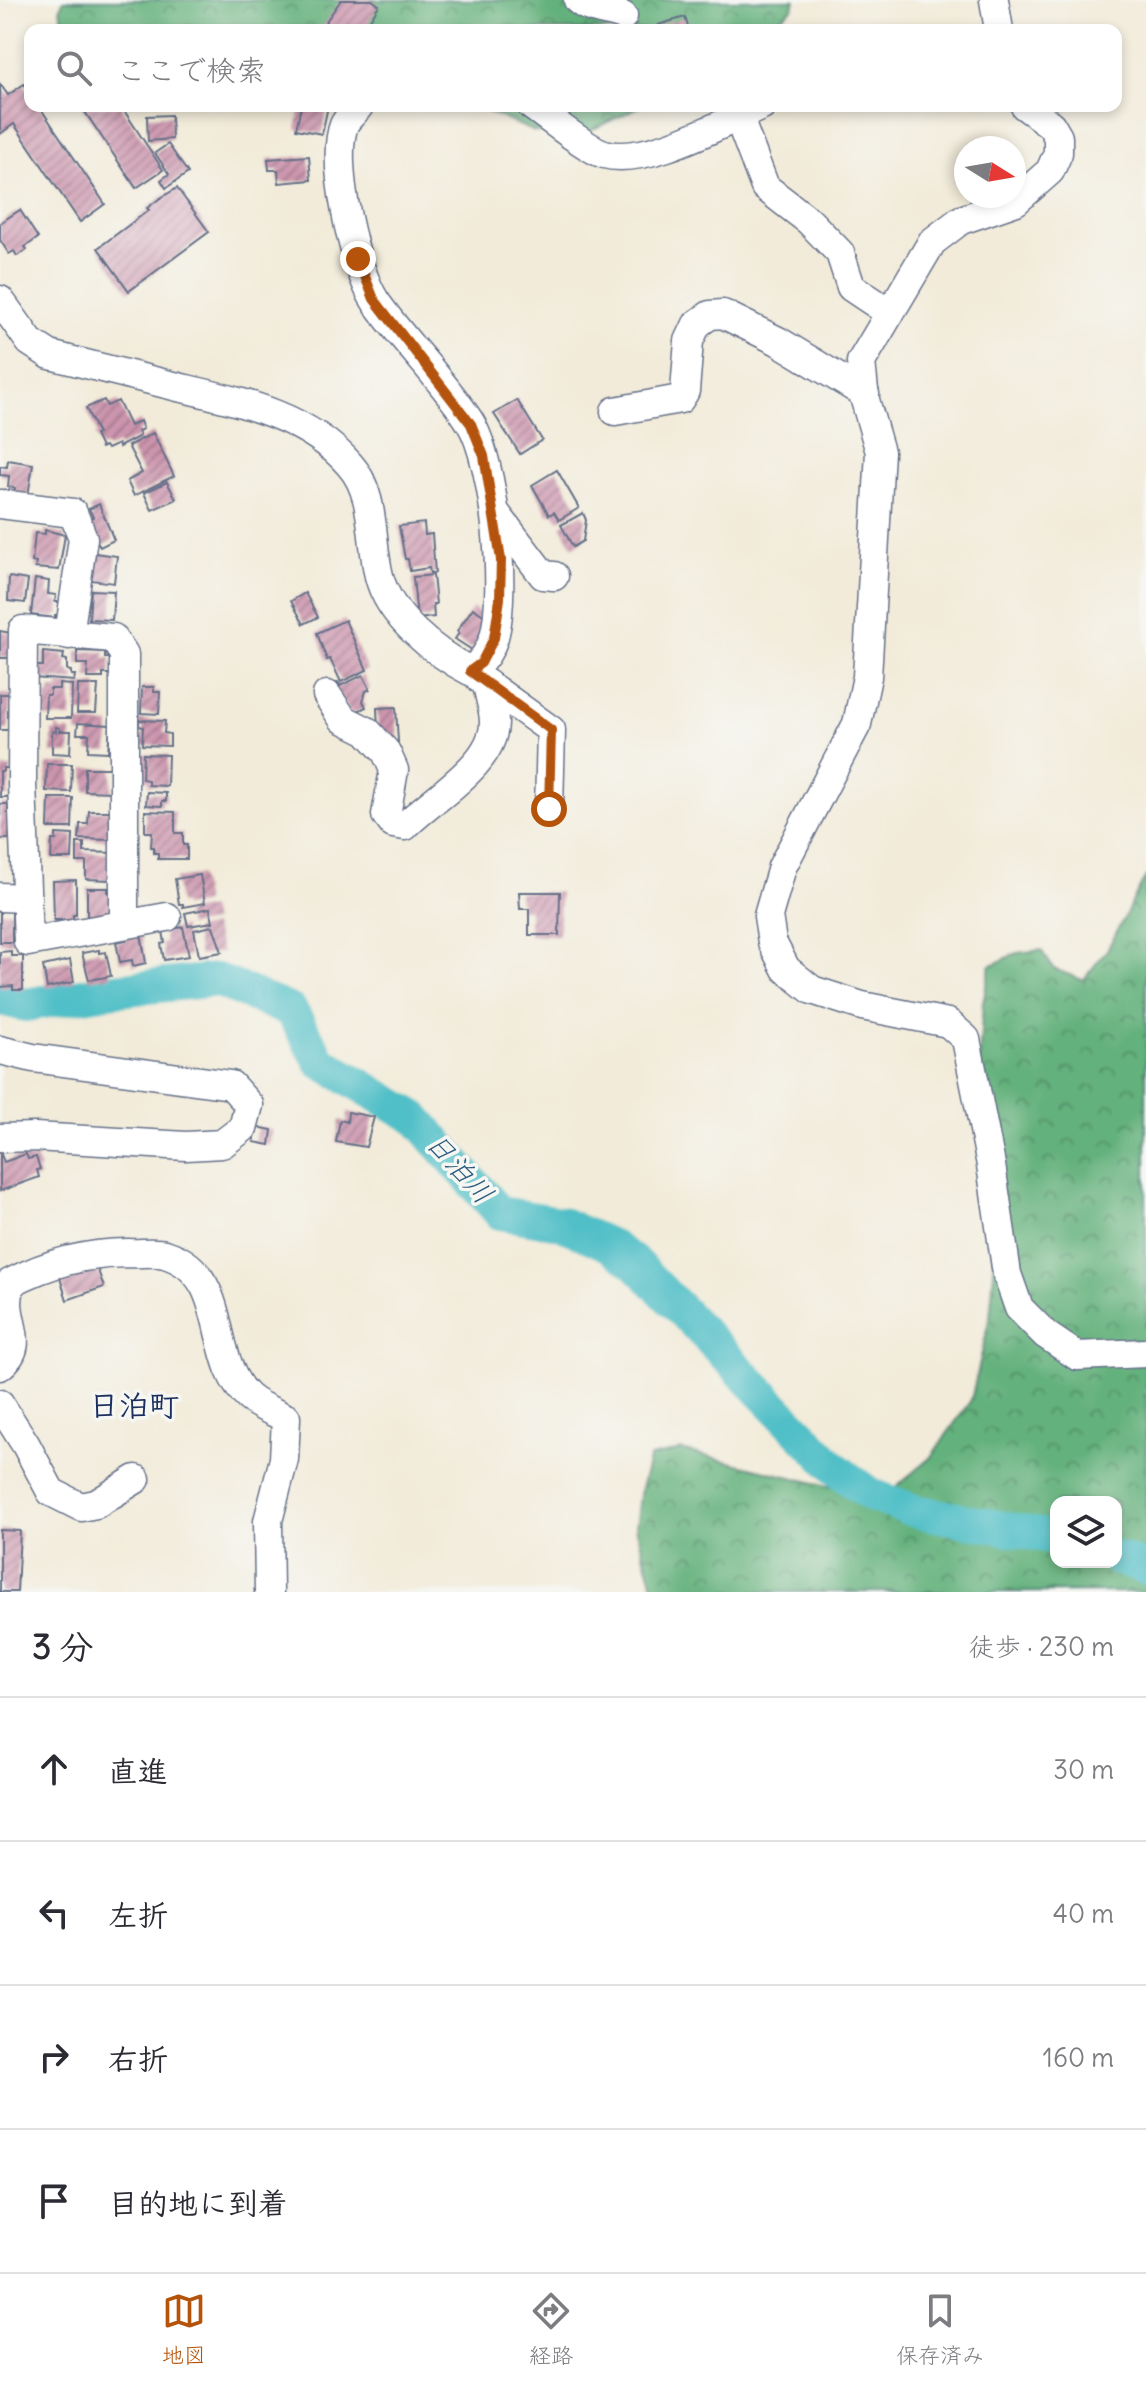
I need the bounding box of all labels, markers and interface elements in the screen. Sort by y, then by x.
search box [24,24,1122,112]
icon: search [52,46,96,90]
text: ここで検索 [116,51,266,89]
north arrow [954,136,1026,208]
route end [340,241,376,277]
route start [531,791,567,827]
water label: 日泊川 [419,1125,501,1211]
district label: 日泊町 [89,1386,179,1424]
map controls [1050,1496,1122,1568]
button: layers [1050,1496,1122,1568]
text: 3 分 [32,1625,93,1668]
text: 徒歩 · 230 m [969,1630,1114,1663]
icon: ahead [32,1747,76,1791]
text: 直進 [108,1752,168,1790]
text: 30 m [1053,1753,1114,1786]
icon: left [32,1891,76,1935]
text: 左折 [108,1896,168,1934]
text: 40 m [1053,1897,1114,1930]
icon: right [32,2035,76,2079]
text: 右折 [108,2040,168,2078]
text: 160 m [1043,2041,1114,2074]
icon: arrive [32,2179,76,2223]
text: 目的地に到着 [108,2184,288,2222]
tab: 地図 [162,2289,206,2369]
tab: 経路 [529,2289,573,2369]
tab: 保存済み [896,2289,984,2369]

